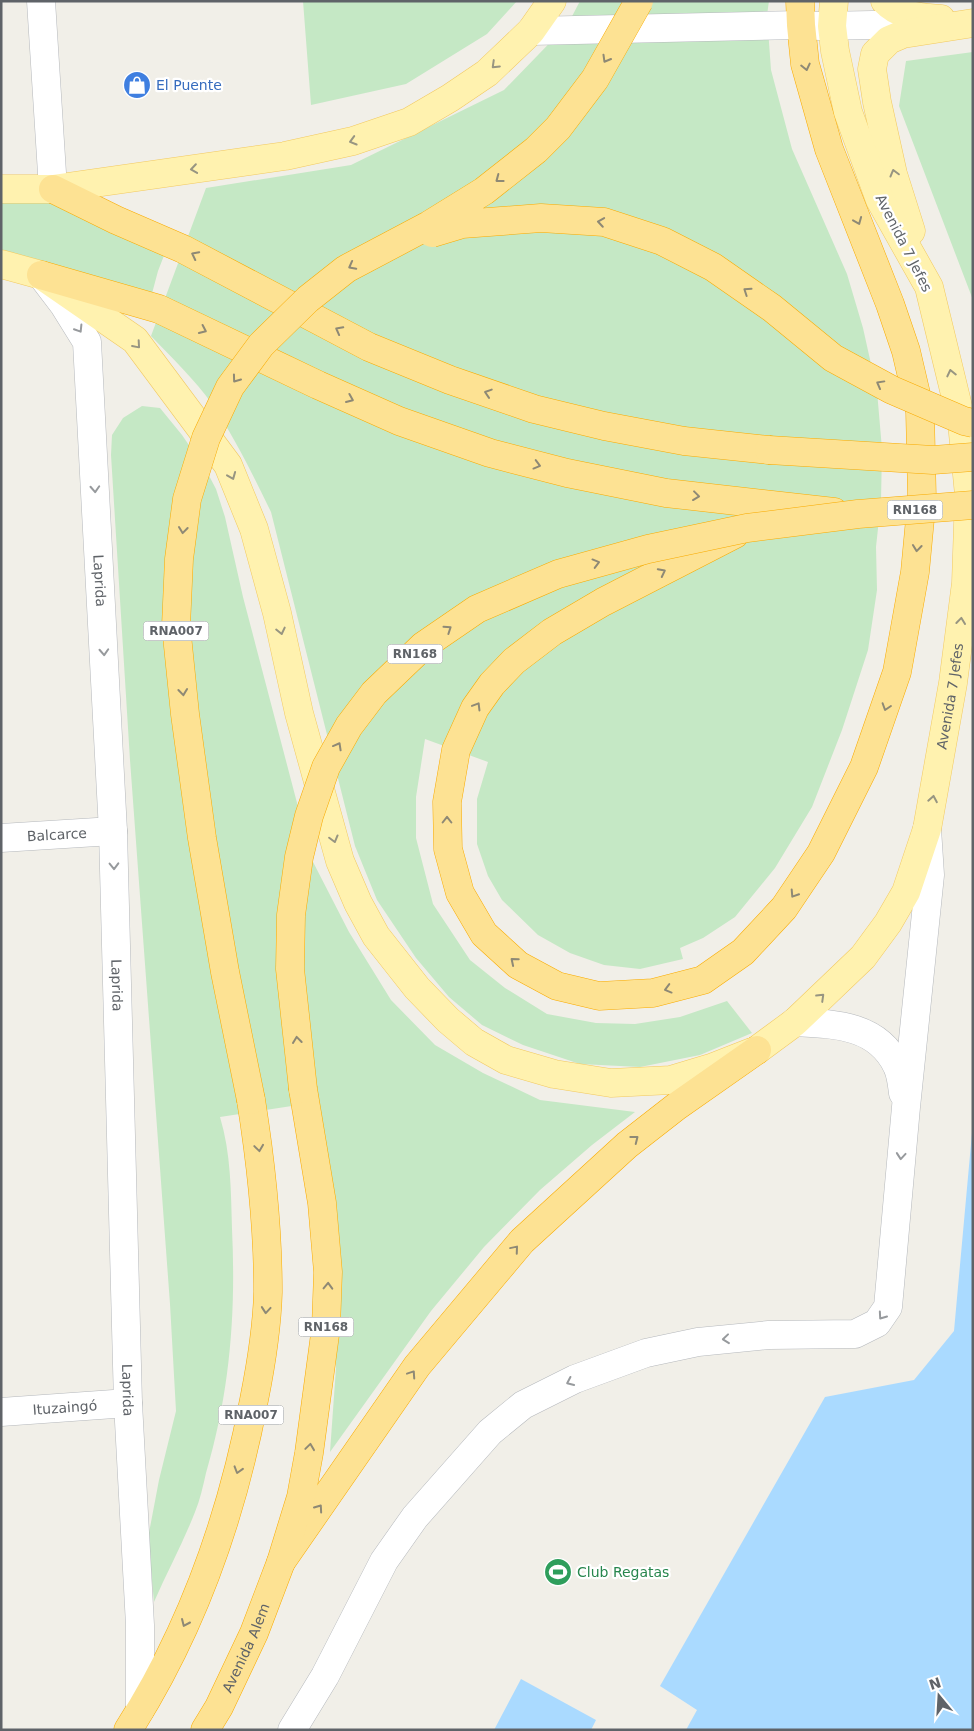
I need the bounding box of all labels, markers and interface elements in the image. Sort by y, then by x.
one-way arrow [603,53,613,62]
one-way arrow [492,59,501,68]
one-way arrow [801,63,811,72]
shop icon: El Puente [122,70,152,100]
place label: El Puente [156,77,222,93]
one-way arrow [350,135,358,145]
one-way arrow [189,163,198,173]
one-way arrow [889,170,899,178]
one-way arrow [496,174,505,182]
street label: Avenida 7 Jefes [873,192,935,294]
one-way arrow [852,216,862,225]
one-way arrow [597,218,606,228]
one-way arrow [191,251,200,261]
one-way arrow [348,260,357,270]
one-way arrow [743,288,753,297]
one-way arrow [73,324,83,333]
one-way arrow [198,324,207,334]
one-way arrow [335,327,344,337]
one-way arrow [131,339,140,348]
one-way arrow [946,369,957,378]
one-way arrow [233,373,242,383]
one-way arrow [876,380,885,390]
one-way arrow [485,389,493,399]
one-way arrow [345,393,354,404]
one-way arrow [532,459,541,470]
one-way arrow [226,471,236,480]
one-way arrow [89,486,100,494]
one-way arrow [692,491,700,501]
road number: RN168 [888,500,942,520]
one-way arrow [178,526,188,535]
one-way arrow [912,544,923,552]
street label: Laprida [90,554,109,607]
one-way arrow [591,559,599,569]
one-way arrow [657,568,666,578]
one-way arrow [955,617,966,625]
road number: RNA007 [144,622,208,640]
one-way arrow [275,626,286,635]
one-way arrow [442,626,452,635]
street label: Avenida 7 Jefes [933,642,966,751]
road number: RN168 [388,644,442,664]
one-way arrow [98,648,109,656]
one-way arrow [177,689,188,697]
one-way arrow [881,702,891,711]
one-way arrow [470,703,480,712]
one-way arrow [332,742,342,751]
one-way arrow [927,795,937,803]
one-way arrow [442,816,452,824]
street label: Balcarce [26,825,87,844]
one-way arrow [329,834,339,842]
one-way arrow [109,863,119,871]
one-way arrow [791,888,800,897]
one-way arrow [511,958,520,967]
street label: Laprida [108,959,126,1012]
one-way arrow [664,983,673,994]
one-way arrow [816,994,825,1003]
one-way arrow [292,1036,303,1044]
one-way arrow [629,1136,639,1145]
one-way arrow [253,1144,264,1152]
one-way arrow [896,1152,907,1160]
one-way arrow [510,1246,518,1255]
one-way arrow [322,1281,333,1289]
one-way arrow [261,1306,272,1314]
one-way arrow [879,1310,888,1319]
road number: RN168 [298,1318,354,1336]
one-way arrow [722,1333,730,1344]
street label: Laprida [119,1364,137,1417]
one-way arrow [406,1370,415,1380]
one-way arrow [566,1375,575,1386]
street label: Ituzaingó [32,1397,98,1418]
road number: RNA007 [218,1406,284,1424]
one-way arrow [304,1443,315,1451]
one-way arrow [233,1465,243,1473]
one-way arrow [313,1504,322,1514]
sports icon: Club Regatas [543,1557,573,1587]
place label: Club Regatas [577,1564,669,1580]
street label: Avenida Alem [219,1601,273,1695]
one-way arrow [180,1618,191,1627]
north arrow [914,1671,964,1721]
text: N [927,1674,943,1693]

